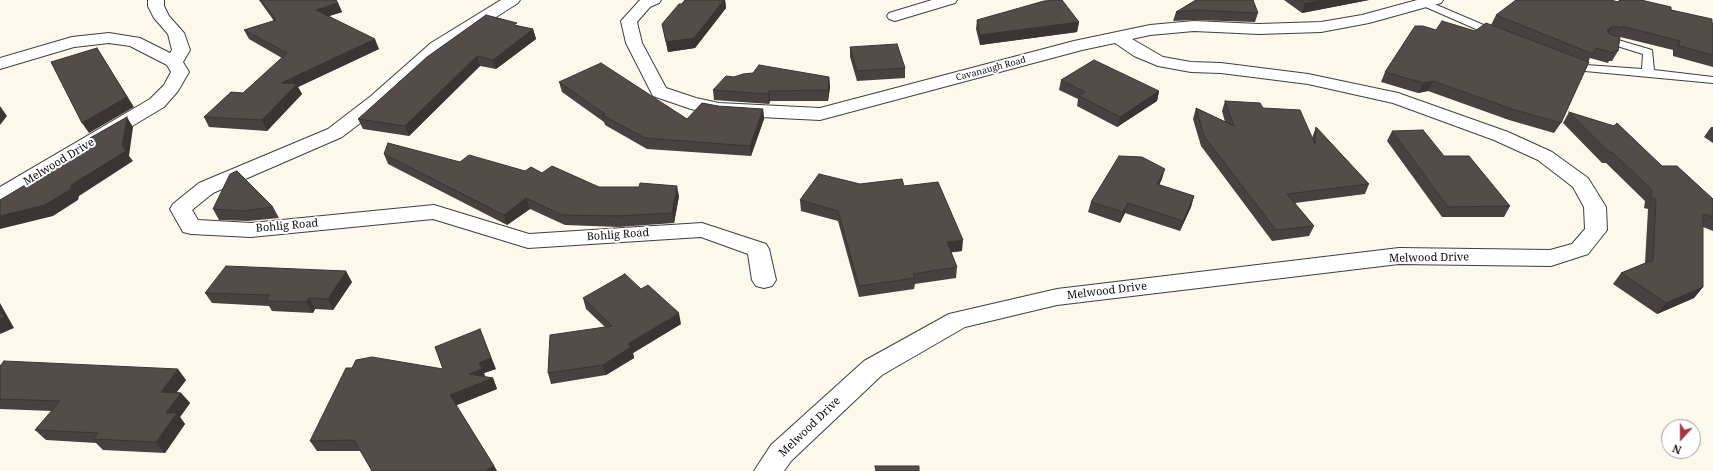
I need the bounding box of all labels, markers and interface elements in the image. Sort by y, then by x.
street label: Cavanaugh Road [955,54,1027,84]
street label: Melwood Drive [21,136,97,188]
street label: Bohlig Road [255,217,319,235]
street label: Bohlig Road [586,226,650,244]
street label: Melwood Drive [1389,251,1469,265]
street label: Melwood Drive [1066,280,1148,302]
street label: Melwood Drive [777,394,843,460]
north arrow [1661,419,1701,459]
text: N [1670,441,1684,458]

